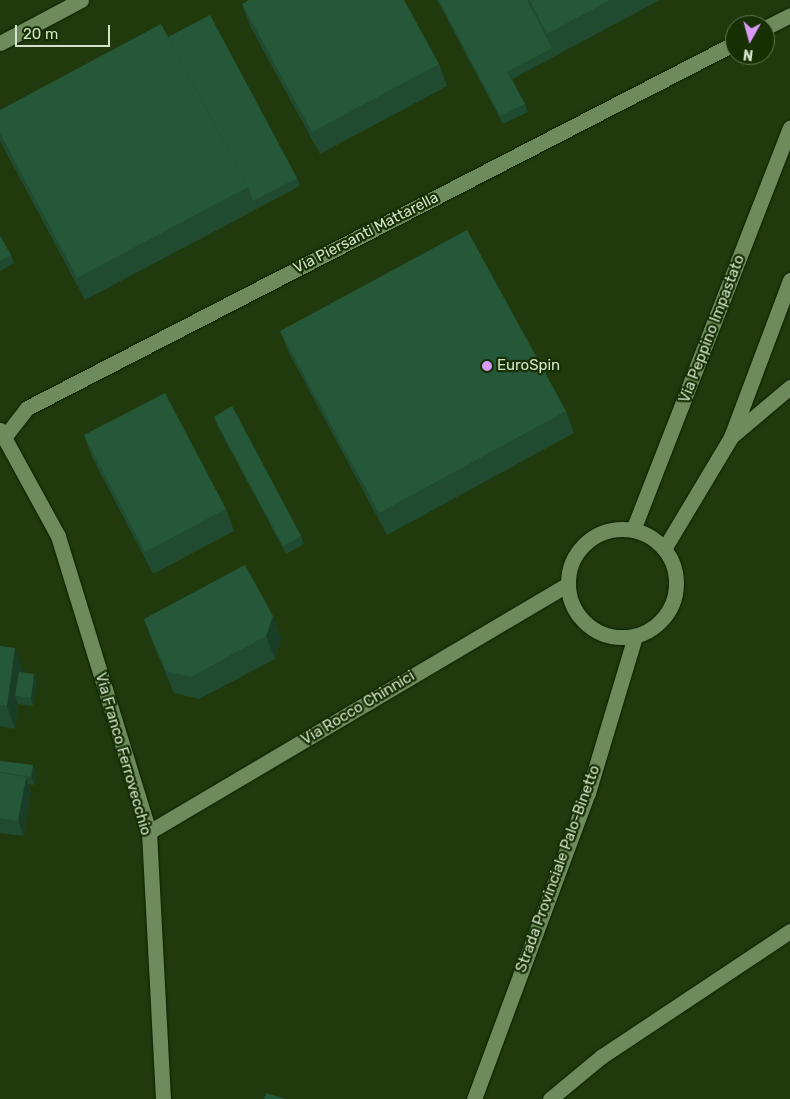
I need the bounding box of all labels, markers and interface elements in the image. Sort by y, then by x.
scale bar [18,15,112,47]
north arrow [725,15,775,65]
text: 20 m [23,25,58,43]
text: N [742,45,754,63]
street label: Via Piersanti Mattarella [290,189,442,277]
street label: Via Peppino Impastato [675,252,749,406]
place label: EuroSpin [497,357,560,375]
marker: EuroSpin [481,360,493,372]
street label: Via Rocco Chinnici [298,667,418,749]
street label: Via Franco Ferrovecchio [91,671,155,837]
street label: Strada Provinciale Palo-Binetto [512,763,604,975]

